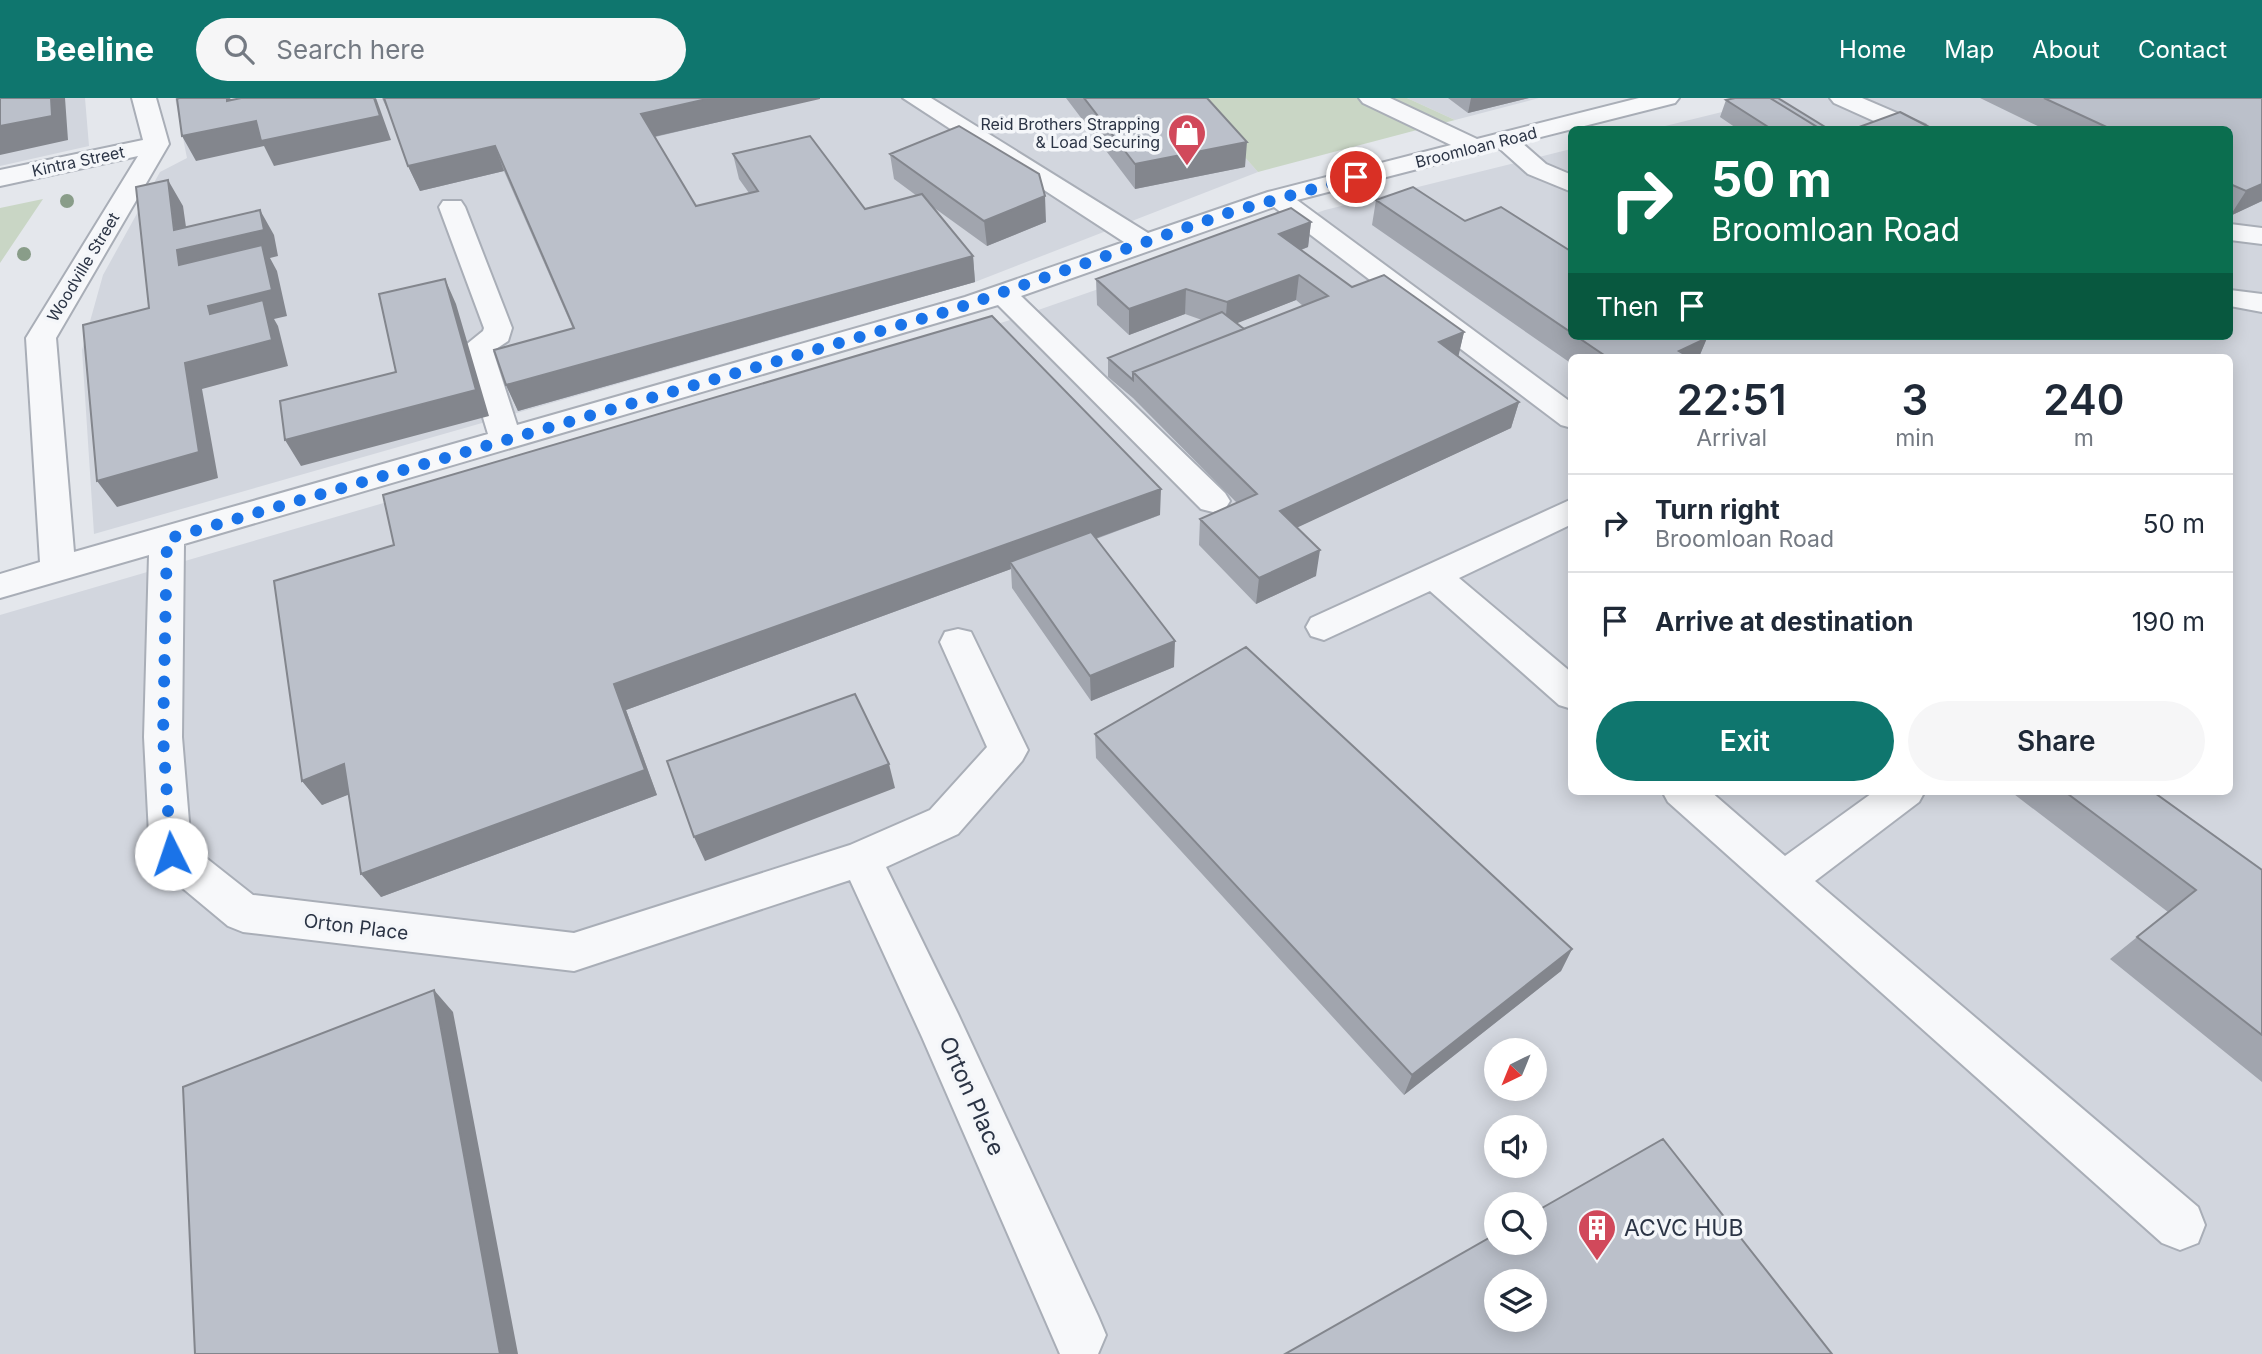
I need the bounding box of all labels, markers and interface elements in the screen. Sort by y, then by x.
search box [196,18,686,81]
text: Beeline [35,29,154,69]
icon: search [220,30,258,68]
text: Search here [276,34,425,65]
text: Home [1839,35,1906,64]
text: Map [1944,35,1994,64]
text: About [2032,35,2100,64]
text: Contact [2138,35,2227,64]
shop icon: Reid Brothers Strapping & Load Securing [1166,112,1208,167]
place label: Reid Brothers Strapping & Load Securing [980,114,1160,152]
street label: Broomloan Road [1413,122,1539,172]
street label: Kintra Street [30,141,126,181]
pin [1326,147,1386,207]
text: 50 m [1711,150,1832,209]
icon: right [1596,154,1687,245]
icon: arrive [1337,158,1375,196]
street label: Woodville Street [43,209,123,325]
text: Broomloan Road [1711,210,1960,249]
icon: arrive [1673,287,1711,325]
text: Then [1596,291,1659,322]
text: 22:51 [1677,374,1787,425]
text: 3 [1901,374,1928,425]
text: 240 [2043,374,2124,425]
text: Arrival [1696,424,1767,452]
text: min [1895,424,1935,452]
text: m [2074,424,2094,452]
text: Turn right [1655,494,1780,525]
icon: right [1596,504,1634,542]
text: 50 m [2143,508,2205,539]
text: Broomloan Road [1655,525,1834,553]
icon: arrive [1596,602,1634,640]
text: Arrive at destination [1655,606,1914,637]
text: 190 m [2132,606,2205,637]
button: Exit [1596,701,1894,781]
button: Share [1908,701,2205,781]
position arrow [134,817,208,891]
street label: Orton Place [302,909,410,945]
street label: Orton Place [933,1032,1011,1160]
north arrow [1484,1038,1547,1101]
map controls [1484,1038,1547,1332]
button: sound [1484,1115,1547,1178]
button: search [1484,1192,1547,1255]
building icon: ACVC HUB [1576,1207,1618,1262]
place label: ACVC HUB [1624,1214,1744,1242]
button: layers [1484,1269,1547,1332]

